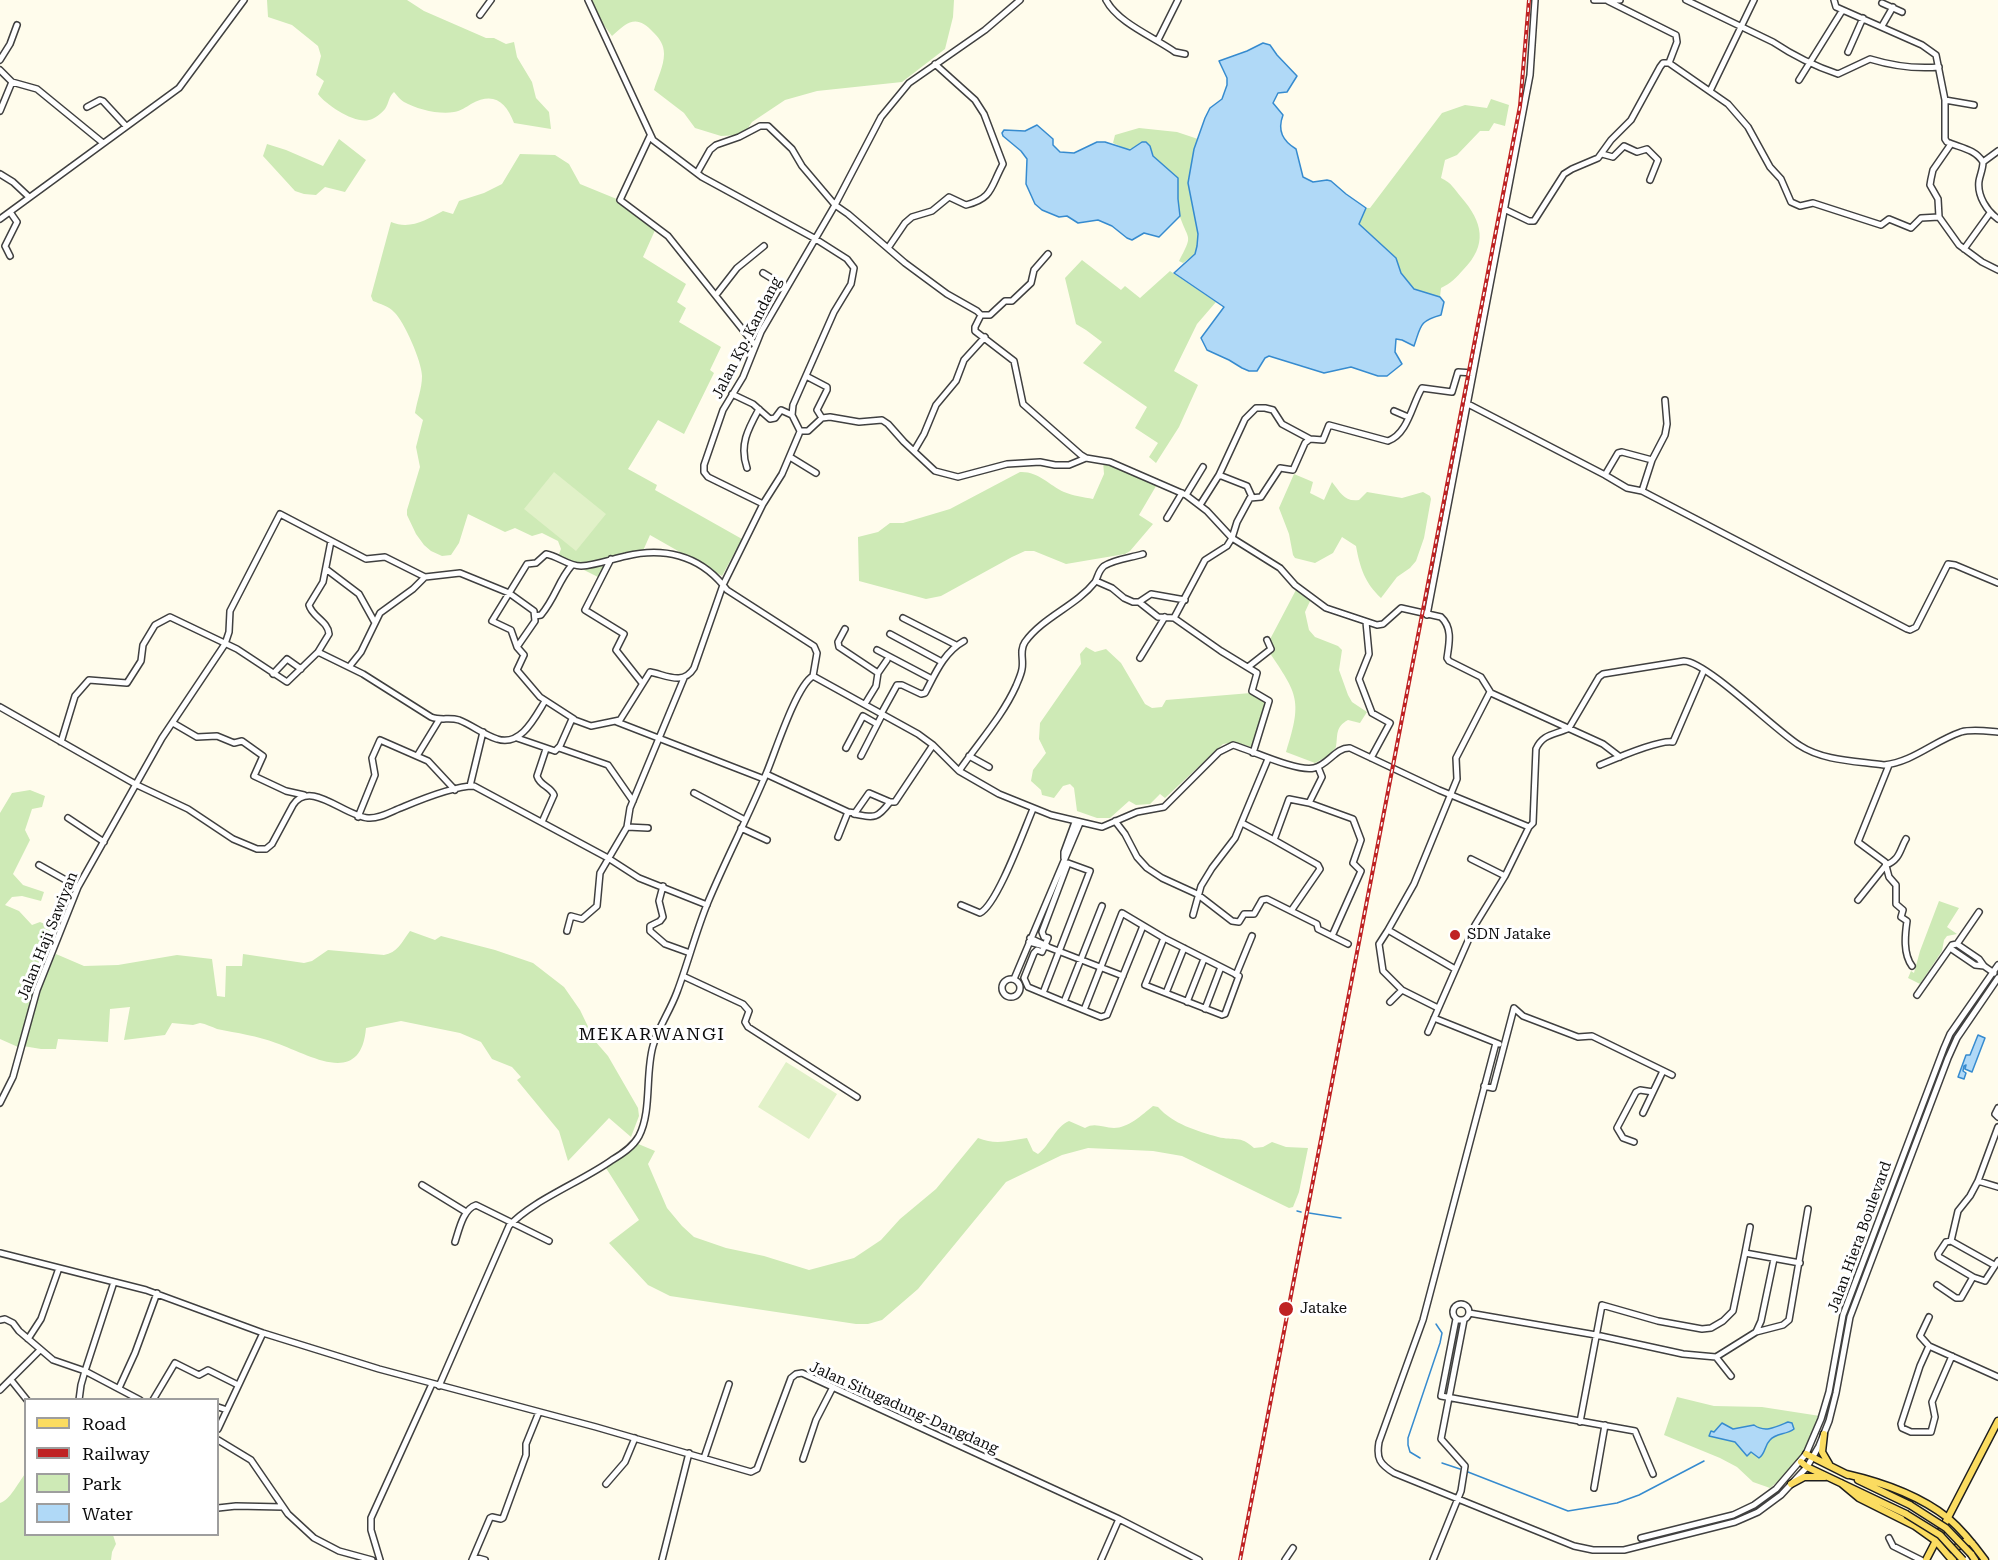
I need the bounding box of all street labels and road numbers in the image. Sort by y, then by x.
street label: Jalan Kp. Kandang [708,274,786,402]
street label: Jalan Haji Sawiyan [14,869,82,1003]
street label: Jalan Hiera Boulevard [1824,1159,1896,1315]
street label: Jalan Situgadung-Dangdang [807,1358,1001,1458]

